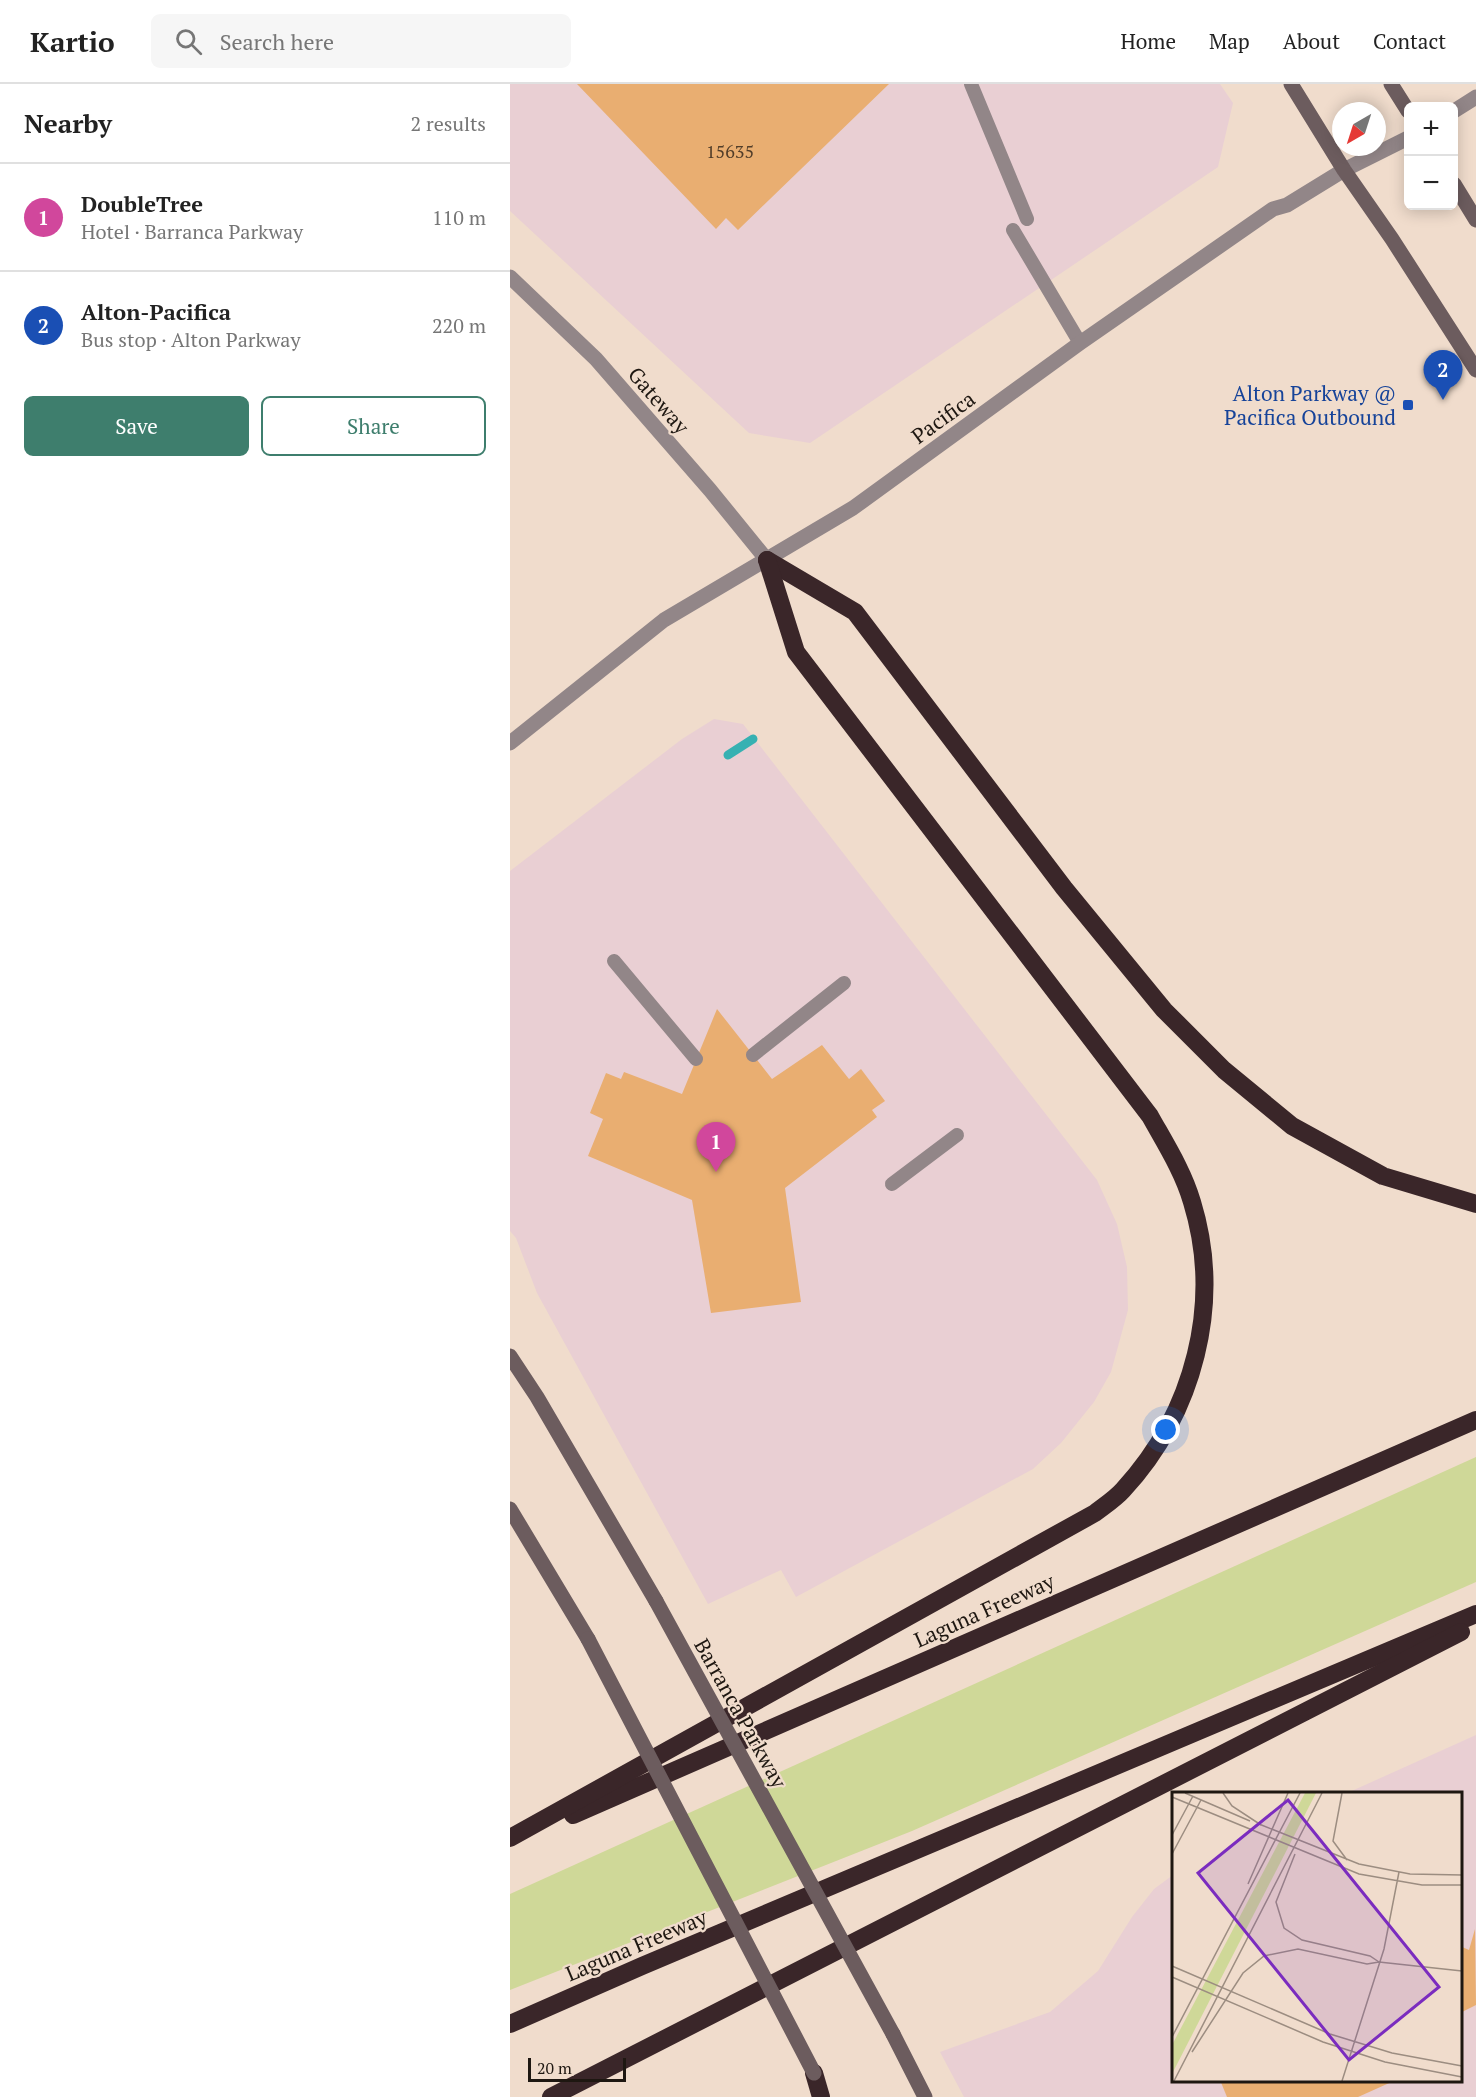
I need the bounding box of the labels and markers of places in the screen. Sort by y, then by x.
pin: 2 [1424,350,1462,400]
place label: Alton Parkway @ Pacifica Outbound [1224,379,1396,431]
marker: Alton Parkway @ Pacifica Outbound [1401,398,1415,412]
pin: 1 [696,1122,736,1172]

